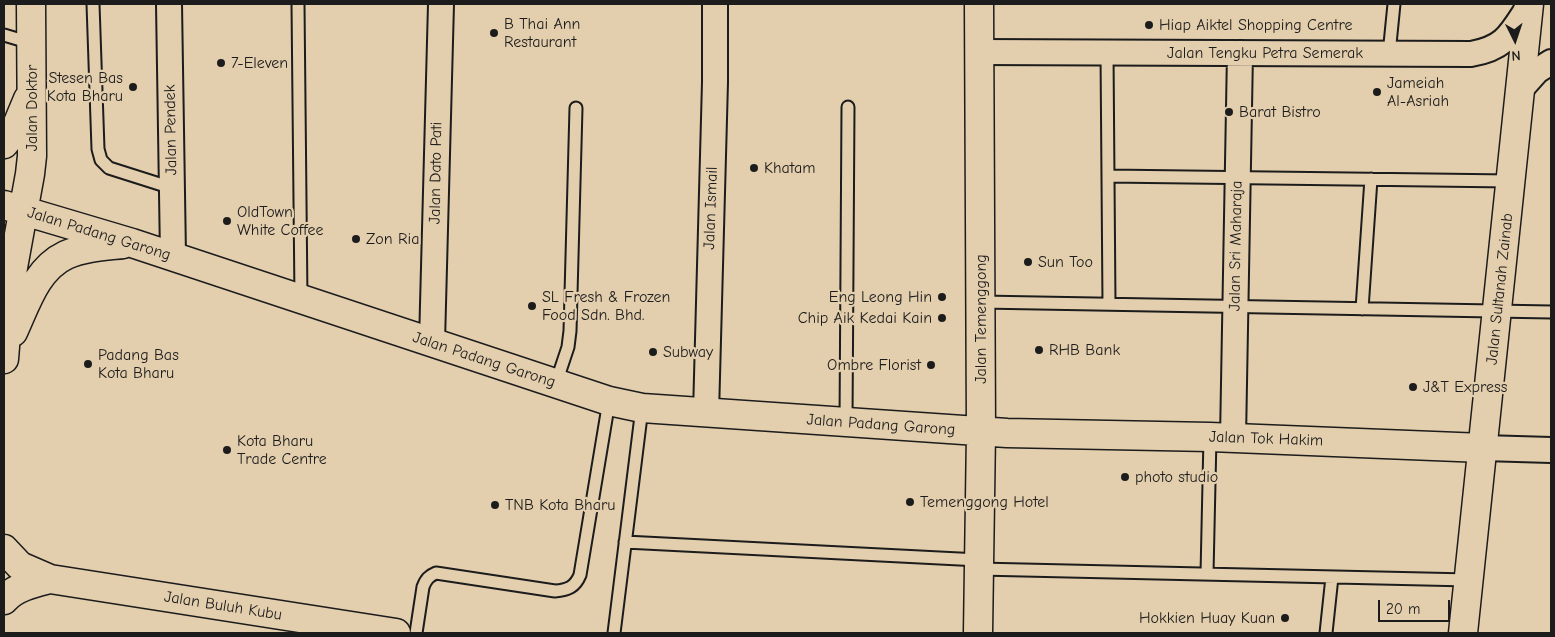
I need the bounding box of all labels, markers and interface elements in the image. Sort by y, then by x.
place label: B Thai Ann Restaurant [504,14,580,52]
place label: Hiap Aiktel Shopping Centre [1159,15,1352,35]
north arrow [1490,15,1540,65]
marker: Hiap Aiktel Shopping Centre [1143,19,1155,31]
marker: B Thai Ann Restaurant [488,27,500,39]
street label: Jalan Tengku Petra Semerak [1167,43,1363,63]
text: N [1511,47,1521,64]
place label: 7-Eleven [231,53,288,73]
marker: 7-Eleven [215,57,227,69]
street label: Jalan Doktor [22,65,42,151]
place label: Stesen Bas Kota Bharu [47,68,123,106]
place label: Jameiah Al-Asriah [1387,73,1449,111]
marker: Stesen Bas Kota Bharu [127,81,139,93]
street label: Jalan Pendek [161,84,181,176]
marker: Jameiah Al-Asriah [1371,86,1383,98]
place label: Barat Bistro [1239,102,1321,122]
marker: Barat Bistro [1223,106,1235,118]
street label: Jalan Dato Pati [426,122,446,224]
place label: Khatam [764,158,815,178]
marker: Khatam [748,162,760,174]
street label: Jalan Ismail [700,166,722,250]
street label: Jalan Sri Maharaja [1225,181,1247,311]
place label: OldTown White Coffee [237,202,323,240]
street label: Jalan Padang Garong [25,203,173,265]
street label: Jalan Sultanah Zainab [1482,212,1518,366]
marker: OldTown White Coffee [221,215,233,227]
place label: Zon Ria [366,229,419,249]
marker: Zon Ria [350,233,362,245]
place label: Sun Too [1038,252,1093,272]
street label: Jalan Temenggong [971,254,991,384]
marker: Sun Too [1022,256,1034,268]
place label: SL Fresh & Frozen Food Sdn. Bhd. [542,287,670,325]
place label: Eng Leong Hin [829,287,932,307]
marker: Eng Leong Hin [936,291,948,303]
marker: SL Fresh & Frozen Food Sdn. Bhd. [526,300,538,312]
place label: Chip Aik Kedai Kain [798,308,932,328]
marker: Chip Aik Kedai Kain [936,312,948,324]
street label: Jalan Padang Garong [410,328,558,392]
place label: RHB Bank [1049,340,1120,360]
place label: Subway [663,342,713,362]
marker: RHB Bank [1033,344,1045,356]
place label: Padang Bas Kota Bharu [98,345,179,383]
marker: Subway [647,346,659,358]
place label: Ombre Florist [827,355,921,375]
marker: Padang Bas Kota Bharu [82,358,94,370]
marker: Ombre Florist [925,359,937,371]
place label: J&T Express [1423,377,1507,397]
marker: J&T Express [1407,381,1419,393]
street label: Jalan Padang Garong [806,410,956,440]
street label: Jalan Tok Hakim [1209,427,1323,451]
place label: Kota Bharu Trade Centre [237,431,327,469]
marker: Kota Bharu Trade Centre [221,444,233,456]
place label: photo studio [1135,467,1218,487]
marker: photo studio [1119,471,1131,483]
place label: Temenggong Hotel [920,492,1049,512]
place label: TNB Kota Bharu [505,495,615,515]
marker: Temenggong Hotel [904,496,916,508]
marker: TNB Kota Bharu [489,499,501,511]
street label: Jalan Buluh Kubu [163,587,283,625]
scale bar [1380,590,1452,622]
text: 20 m [1386,600,1420,618]
place label: Hokkien Huay Kuan [1139,608,1275,628]
marker: Hokkien Huay Kuan [1279,612,1291,624]

